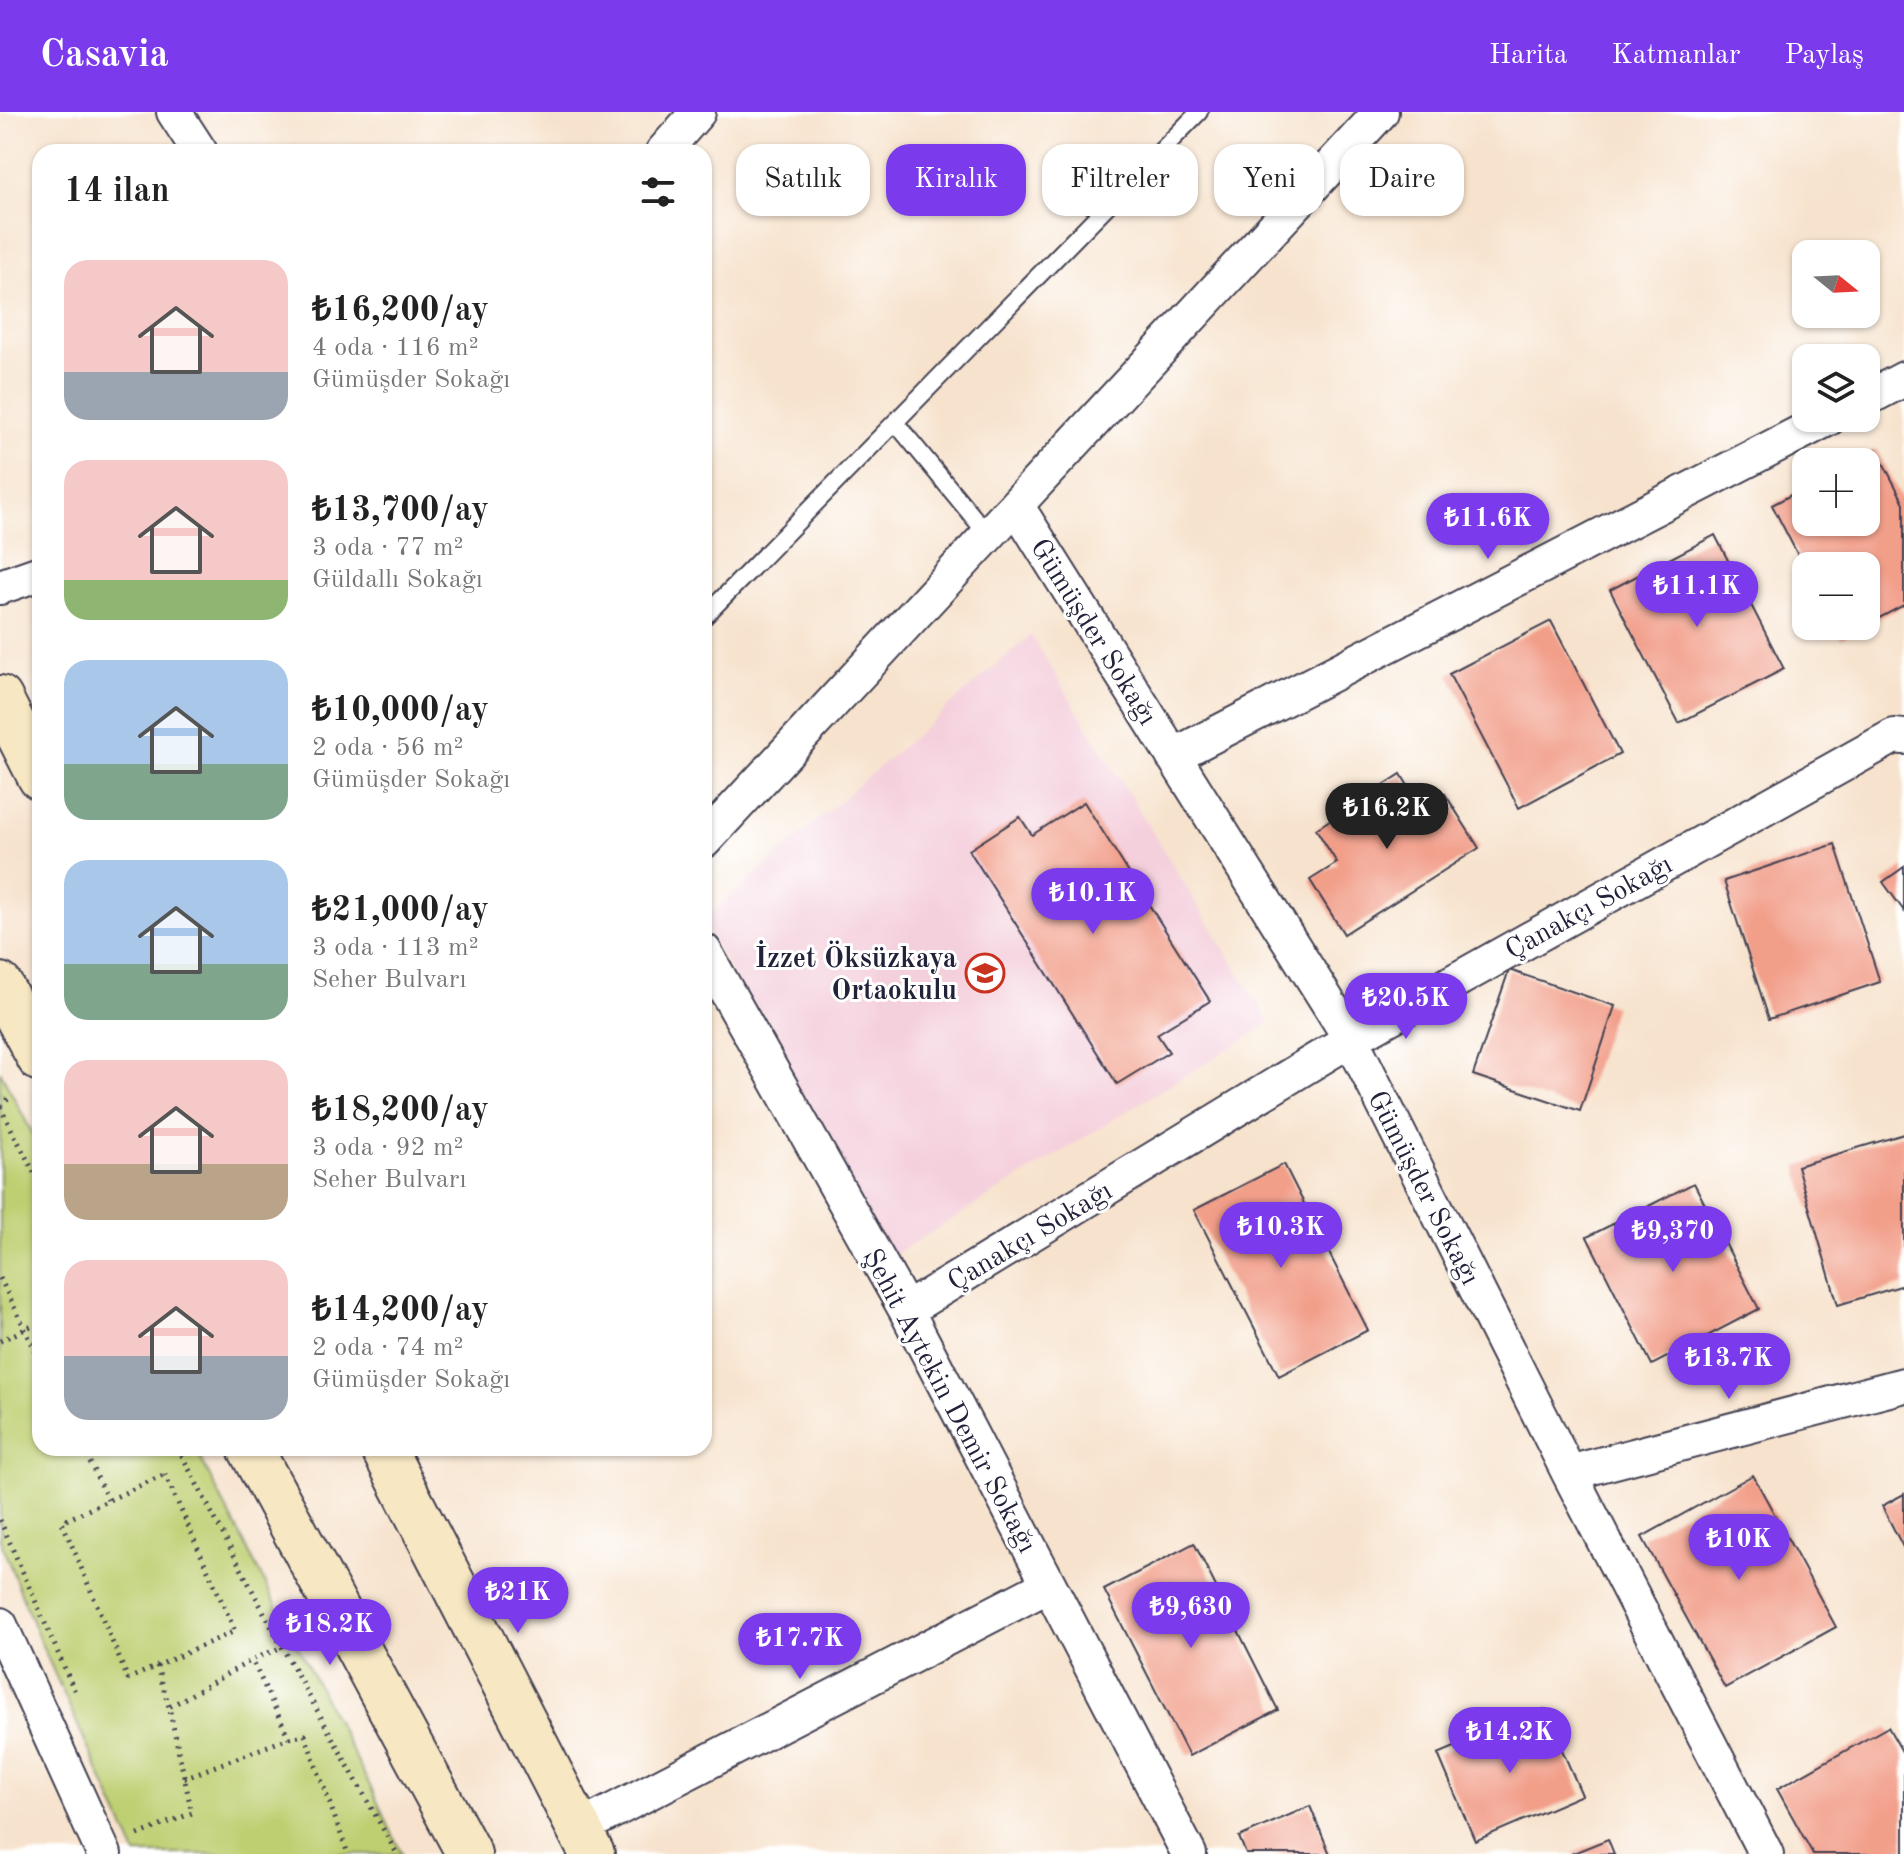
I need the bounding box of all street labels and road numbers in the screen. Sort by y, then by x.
street label: Gümüşder Sokağı [1024,535,1161,731]
street label: Çanakçı Sokağı [1501,851,1678,966]
street label: Gümüşder Sokağı [1361,1087,1483,1290]
street label: Çanakçı Sokağı [944,1178,1117,1297]
street label: Şehit Aytekin Demir Sokağı [856,1245,1040,1558]

